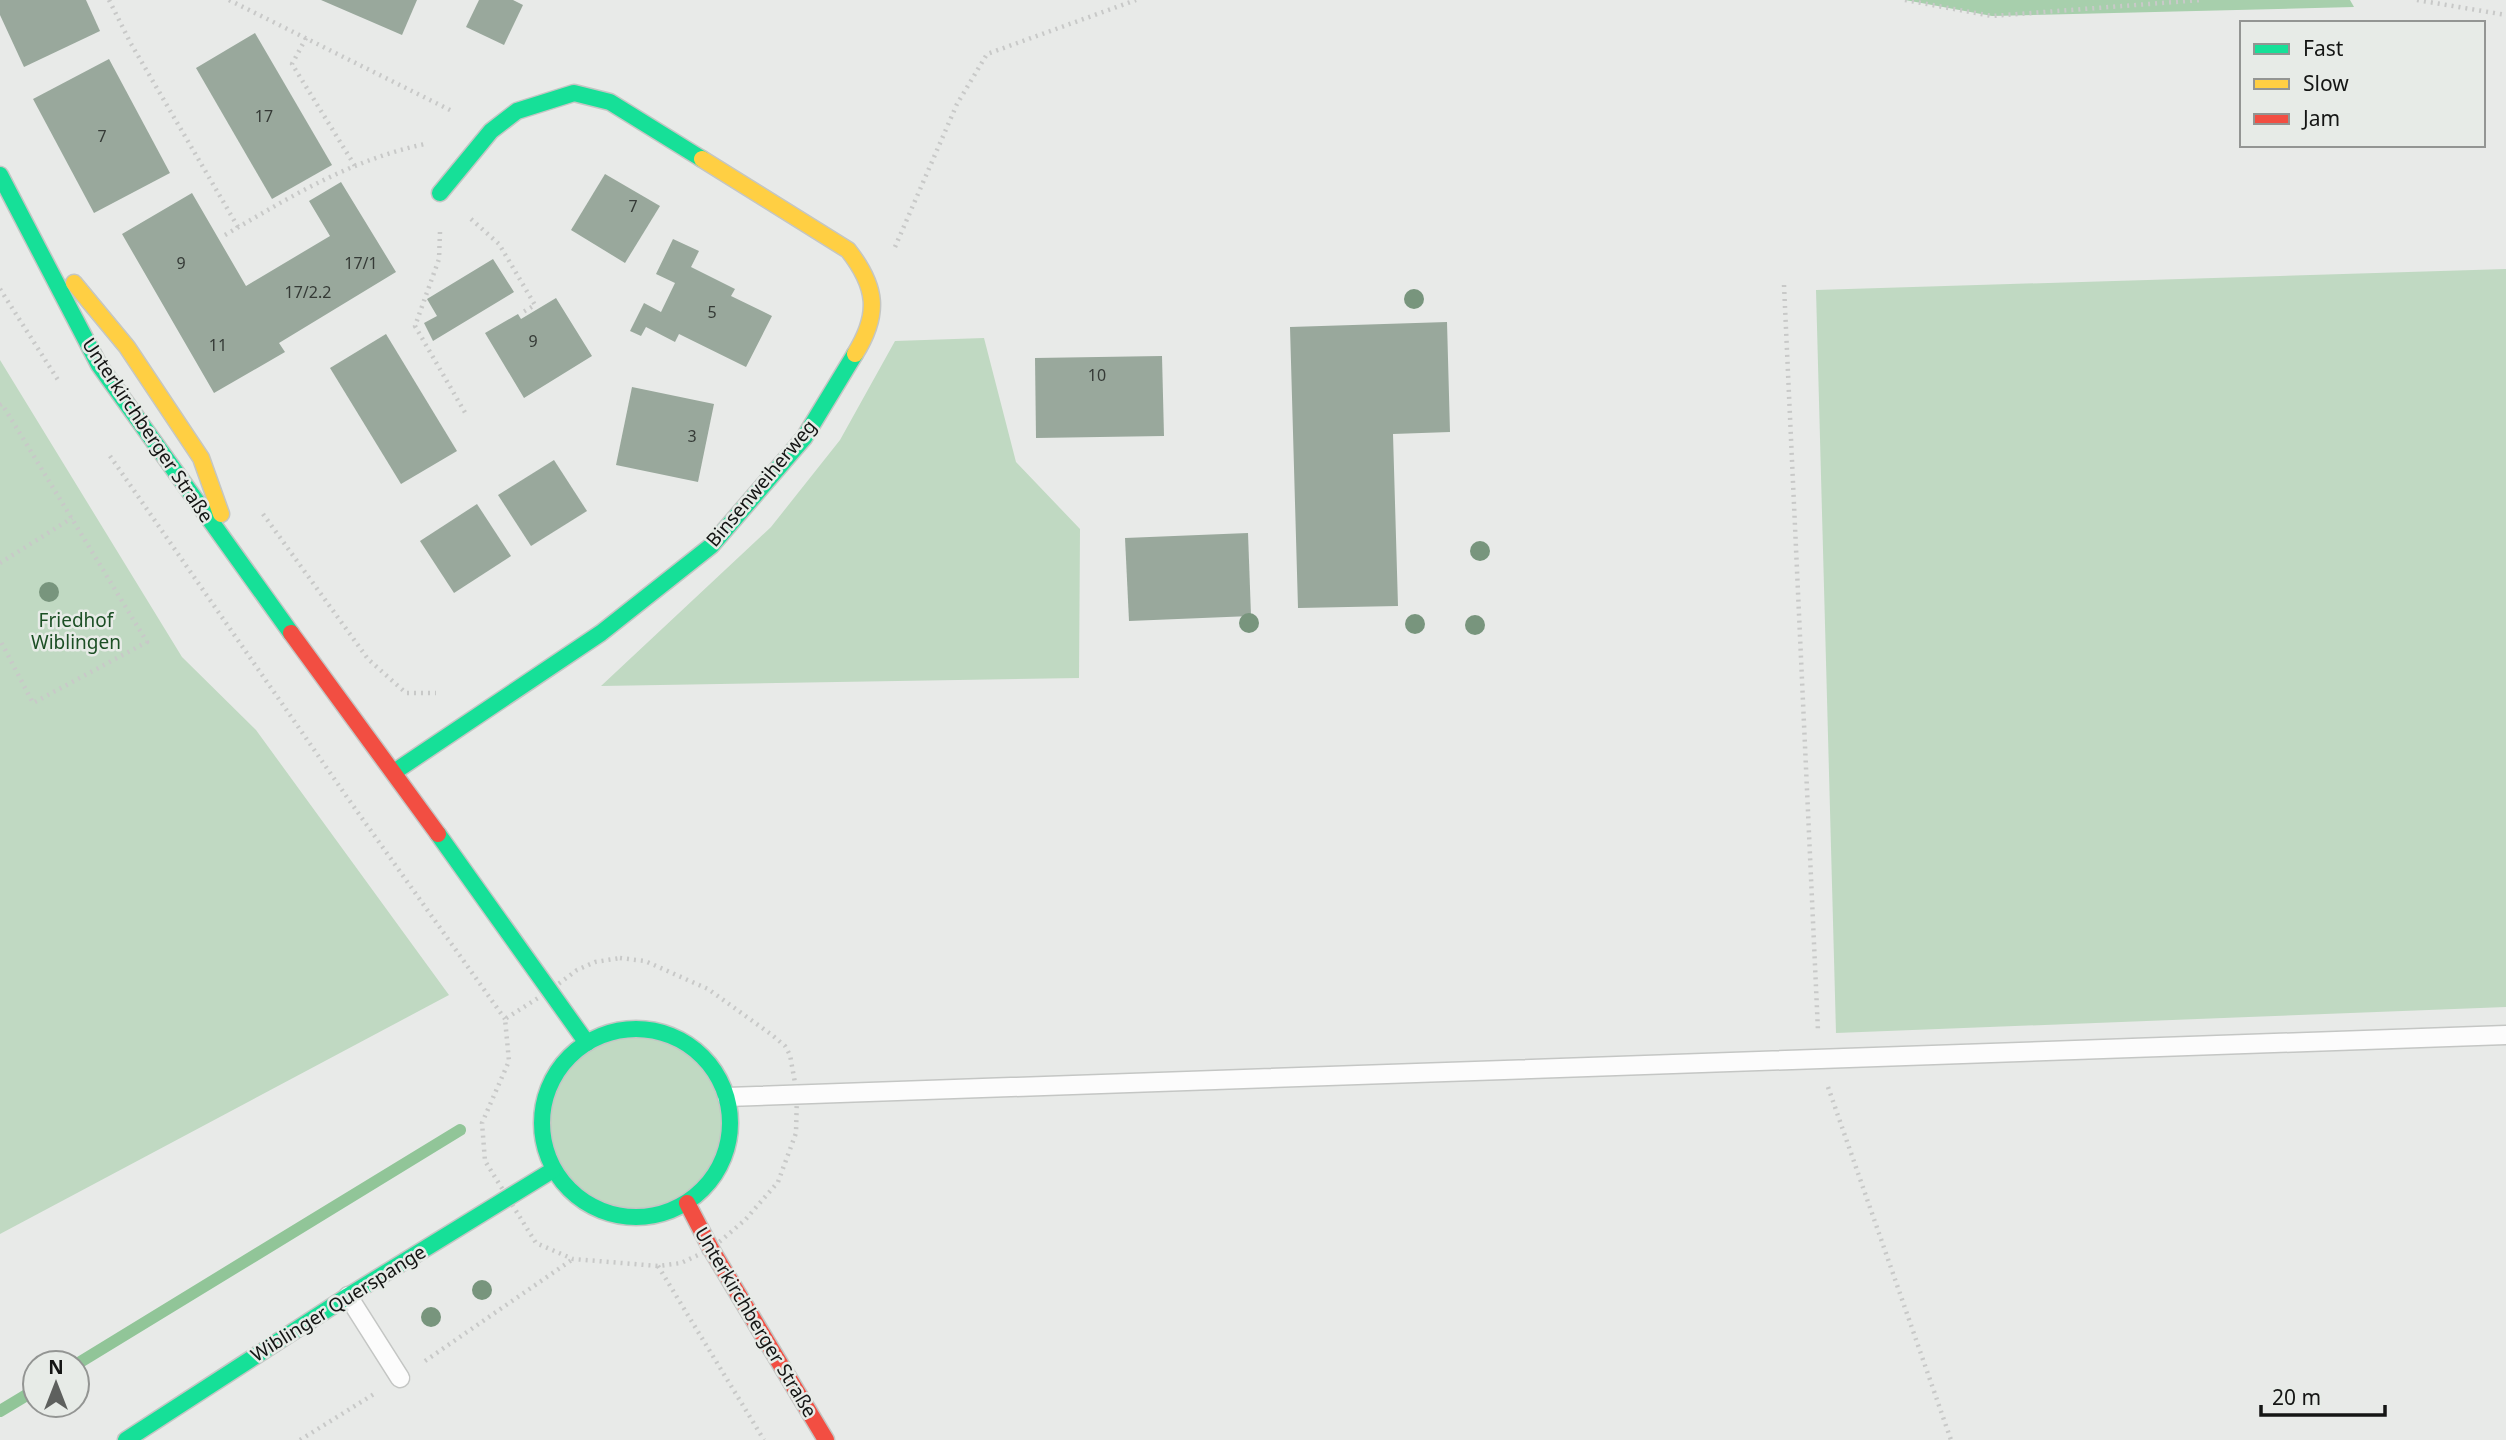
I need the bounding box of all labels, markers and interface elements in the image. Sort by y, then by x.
legend [2240,21,2485,147]
text: Fast [2303,34,2344,62]
text: Slow [2303,69,2349,97]
text: Jam [2301,104,2340,132]
house number: 17 [255,105,273,127]
house number: 7 [97,125,107,147]
house number: 7 [628,195,638,217]
house number: 9 [176,252,186,274]
house number: 17/1 [344,252,378,274]
house number: 17/2.2 [285,281,331,303]
house number: 5 [707,301,717,323]
house number: 9 [528,330,538,352]
street label: Unterkirchberger Straße [76,332,220,528]
house number: 11 [209,334,227,356]
house number: 10 [1088,364,1106,386]
street label: Binsenweiherweg [700,414,822,552]
house number: 3 [687,425,697,447]
park label: Friedhof Wiblingen [31,607,121,655]
street label: Unterkirchberger Straße [689,1222,823,1422]
street label: Wiblinger Querspange [246,1239,430,1367]
north arrow [21,1349,91,1419]
text: N [48,1354,64,1380]
scale bar [2261,1374,2385,1418]
text: 20 m [2272,1383,2321,1411]

